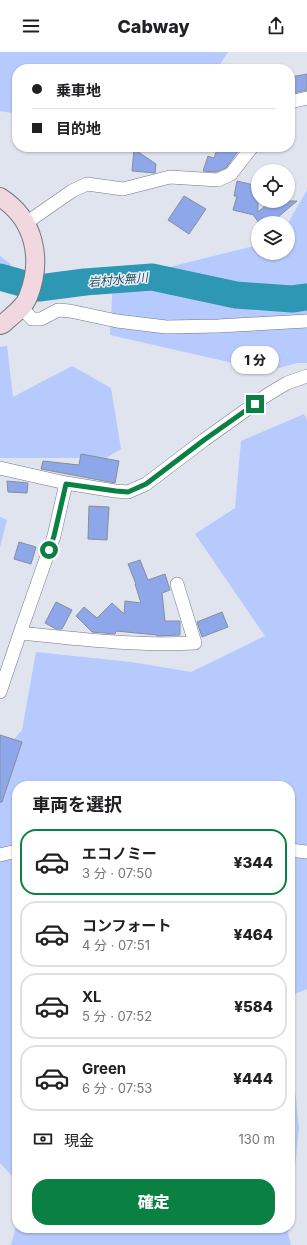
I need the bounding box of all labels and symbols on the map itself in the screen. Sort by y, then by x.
water label: 岩村水無川 [87,269,150,290]
callout: 1 分 [231,346,279,374]
route end [246,395,264,413]
route start [40,541,58,559]

